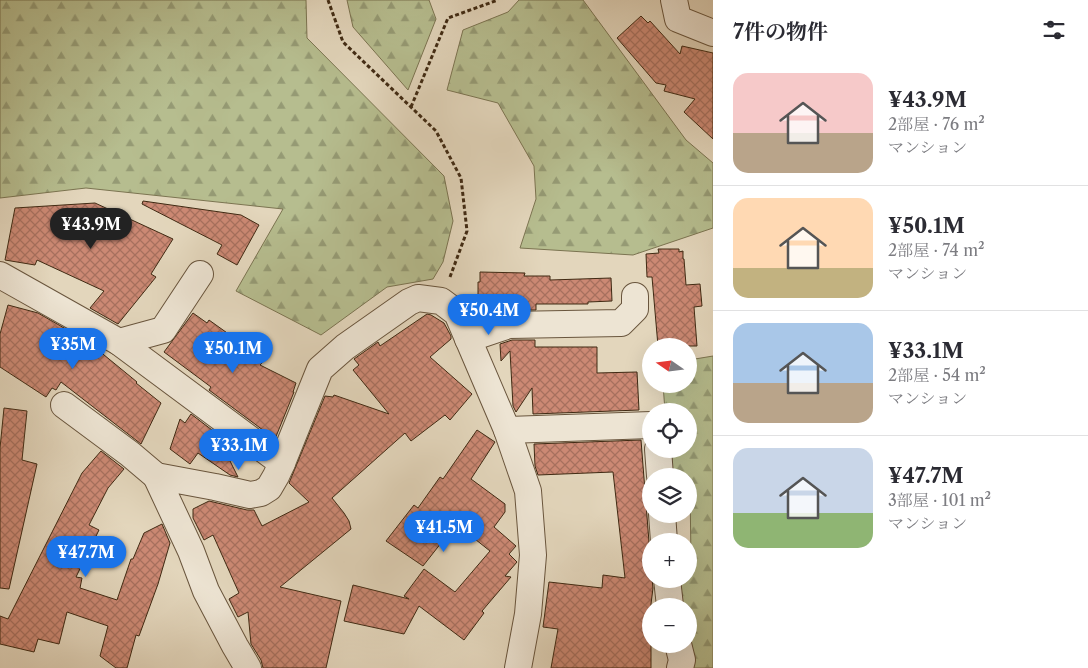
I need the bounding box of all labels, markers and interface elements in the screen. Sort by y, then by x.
icon: filters [1040,16,1068,44]
text: 7件の物件 [733,19,828,44]
text: ¥43.9M [888,87,967,112]
icon: home [773,93,833,153]
text: 2部屋 · 76 m² [888,114,985,134]
text: マンション [888,137,967,157]
pin: ¥43.9M [50,208,132,250]
text: ¥50.1M [888,213,965,238]
text: ¥43.9M [61,214,121,234]
icon: home [773,218,833,278]
text: 2部屋 · 74 m² [888,240,985,260]
text: マンション [888,263,967,283]
pin: ¥50.4M [448,294,530,336]
text: ¥50.4M [459,300,519,320]
pin: ¥35M [43,328,103,370]
pin: ¥50.1M [192,332,274,374]
text: ¥35M [50,334,96,354]
text: ¥50.1M [204,338,262,358]
north arrow [642,338,698,392]
map controls [642,338,697,653]
text: ¥33.1M [888,338,964,363]
icon: home [773,343,833,403]
text: 2部屋 · 54 m² [888,365,986,385]
text: マンション [888,388,967,408]
button: locate [642,403,697,458]
pin: ¥33.1M [198,428,280,471]
text: ¥33.1M [210,435,268,455]
text: ¥47.7M [888,463,963,488]
button: layers [642,468,697,523]
icon: home [773,468,833,528]
text: 3部屋 · 101 m² [888,490,991,510]
pin: ¥41.5M [403,510,485,553]
text: マンション [888,513,967,533]
text: ¥41.5M [415,517,473,537]
button: + [642,533,697,588]
pin: ¥47.7M [45,536,127,578]
text: ¥47.7M [57,542,115,562]
button: − [642,598,697,653]

